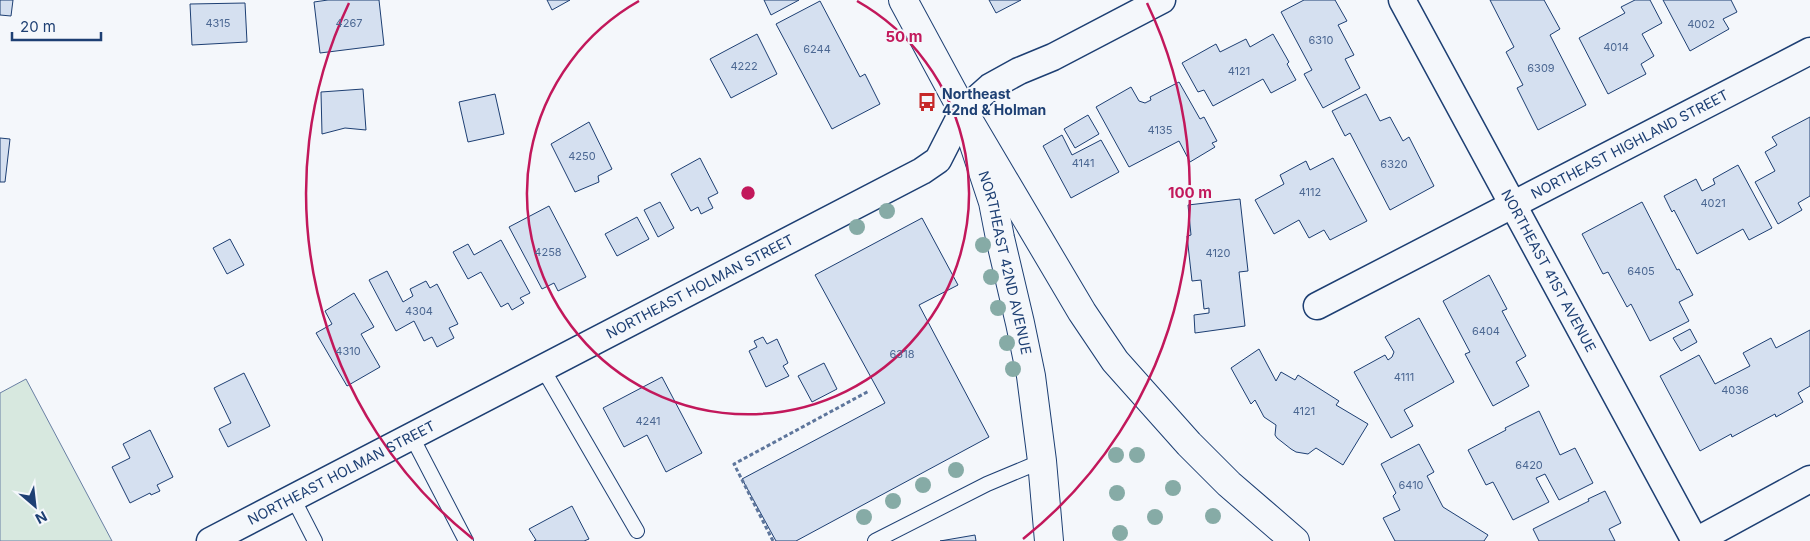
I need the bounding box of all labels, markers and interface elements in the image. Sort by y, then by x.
scale bar [12,10,101,42]
house number: 4315 [205,16,231,30]
house number: 4267 [336,16,362,30]
text: 20 m [20,17,56,36]
house number: 4002 [1687,17,1715,31]
text: 50 m [886,27,922,46]
house number: 6310 [1308,33,1334,47]
house number: 4014 [1603,40,1629,54]
house number: 6244 [803,42,831,56]
house number: 4222 [730,59,758,73]
house number: 6309 [1527,61,1555,75]
house number: 4121 [1228,64,1250,78]
place label: Northeast 42nd & Holman [942,85,1046,118]
street label: NORTHEAST HIGHLAND STREET [1528,86,1731,202]
bus stop icon: Northeast 42nd & Holman [916,91,938,113]
house number: 4135 [1148,123,1173,137]
house number: 4250 [568,149,596,163]
house number: 4141 [1072,156,1094,170]
house number: 6320 [1380,157,1408,171]
street label: NORTHEAST 42ND AVENUE [975,169,1035,356]
text: 100 m [1168,183,1212,202]
centre of rings [739,184,757,202]
house number: 4112 [1299,185,1321,199]
street label: NORTHEAST 41ST AVENUE [1498,186,1600,355]
house number: 4021 [1700,196,1726,210]
street label: NORTHEAST HOLMAN STREET [603,230,796,342]
house number: 4258 [534,245,562,259]
house number: 4120 [1205,246,1231,260]
house number: 6405 [1627,264,1655,278]
house number: 4304 [405,304,433,318]
house number: 6404 [1472,324,1500,338]
house number: 4310 [335,344,361,358]
house number: 6318 [890,347,915,361]
house number: 4111 [1394,370,1414,384]
house number: 4036 [1721,383,1749,397]
house number: 4121 [1293,404,1315,418]
house number: 4241 [635,414,661,428]
street label: NORTHEAST HOLMAN STREET [245,417,438,528]
house number: 6420 [1515,458,1543,472]
house number: 6410 [1398,478,1424,492]
north arrow [10,481,60,531]
text: N [33,508,50,528]

